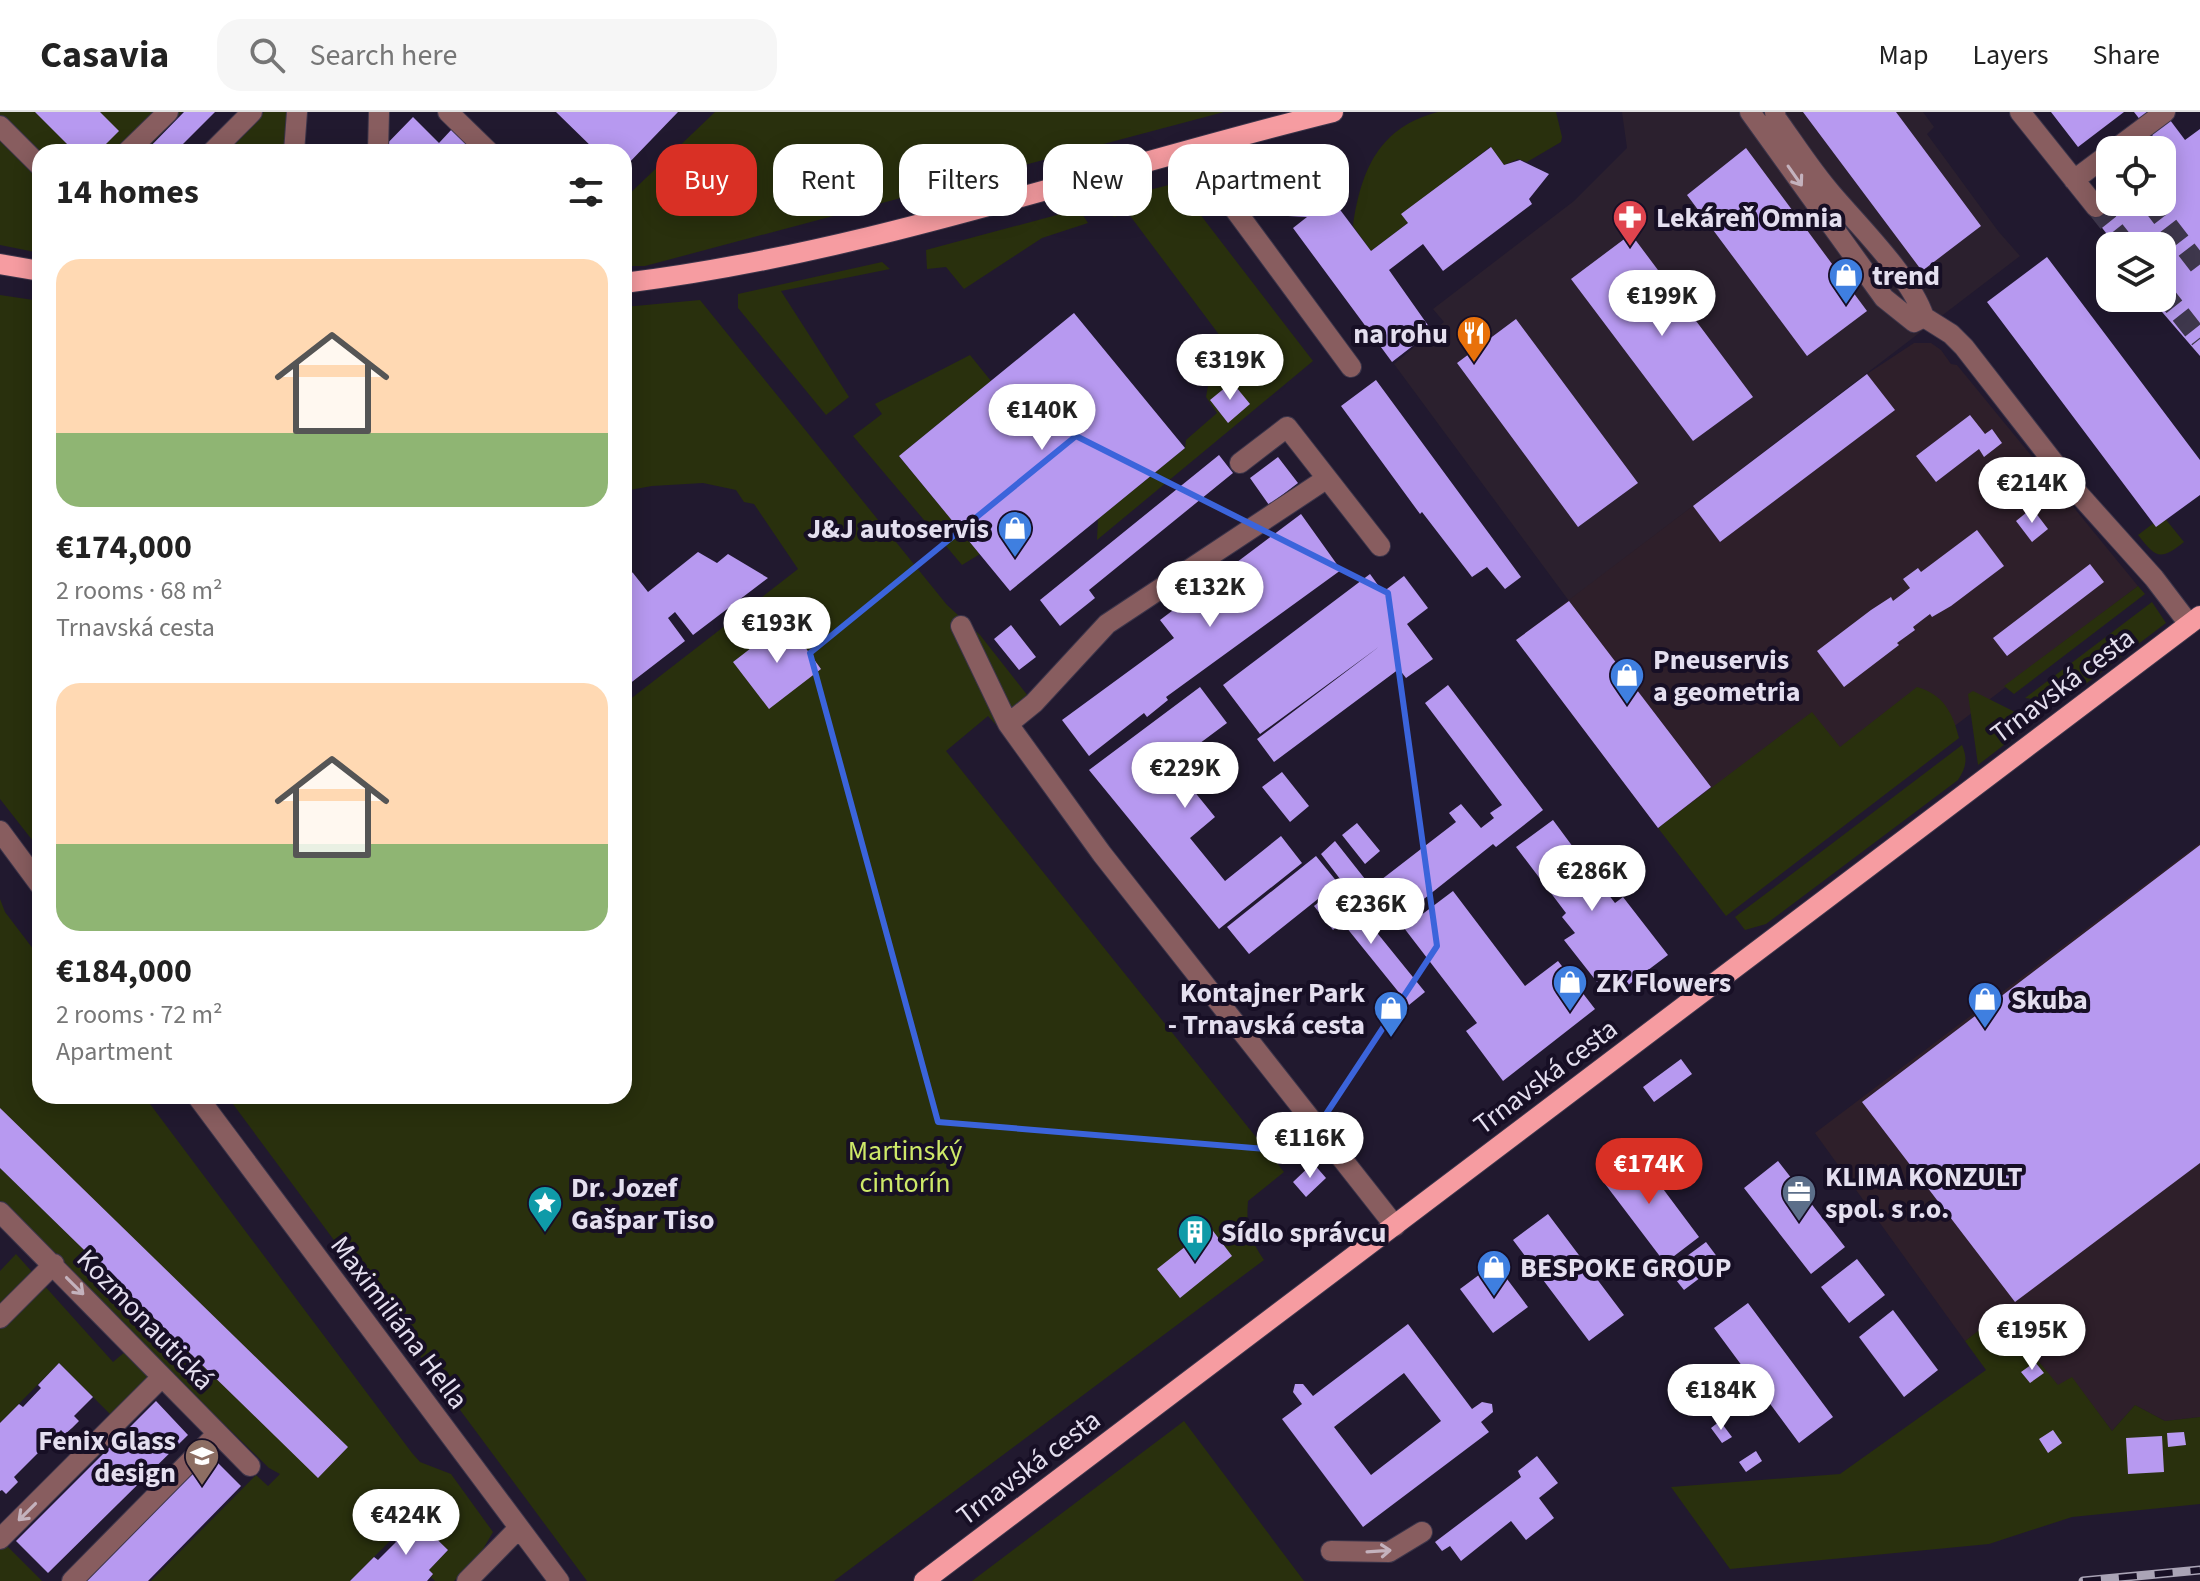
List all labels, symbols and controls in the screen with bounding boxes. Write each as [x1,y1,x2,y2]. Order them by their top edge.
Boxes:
search box [217,19,777,91]
text: Casavia [40,28,169,82]
icon: search [245,33,289,77]
text: Search here [309,34,457,77]
text: Map [1878,35,1928,75]
text: Layers [1972,35,2048,75]
text: Share [2092,35,2160,75]
map controls [2096,136,2176,312]
button: locate [2096,136,2176,216]
chip: Buy [656,144,757,216]
chip: Rent [773,144,883,216]
chip: Filters [899,144,1027,216]
chip: New [1043,144,1152,216]
chip: Apartment [1168,144,1349,216]
one-way arrow [1787,164,1803,186]
text: 14 homes [56,168,199,217]
icon: filters [564,170,608,214]
pharmacy icon: Lekáreň Omnia [1611,198,1649,248]
place label: Lekáreň Omnia [1656,198,1843,238]
button: layers [2096,232,2176,312]
shop icon: trend [1827,256,1865,306]
place label: trend [1872,256,1940,296]
pin: €199K [1606,270,1718,338]
text: €199K [1627,277,1697,314]
icon: home [260,311,404,455]
place label: na rohu [1353,314,1448,354]
restaurant icon: na rohu [1455,314,1493,364]
pin: €319K [1174,334,1286,402]
text: €319K [1195,341,1265,378]
pin: €140K [986,384,1098,452]
text: €140K [1007,391,1077,428]
pin: €214K [1976,457,2088,525]
text: €214K [1997,464,2067,501]
place label: J&J autoservis [807,509,989,549]
shop icon: J&J autoservis [996,509,1034,559]
text: €174,000 [56,523,192,572]
pin: €132K [1154,561,1266,629]
text: €132K [1175,568,1245,605]
text: 2 rooms · 68 m² [56,572,223,609]
pin: €193K [721,597,833,665]
text: €193K [742,604,812,641]
text: Trnavská cesta [56,609,215,646]
street label: Trnavská cesta [1982,618,2143,753]
place label: Pneuservis a geometria [1653,640,1800,712]
shop icon: Pneuservis a geometria [1608,656,1646,706]
icon: home [260,735,404,879]
pin: €229K [1129,742,1241,810]
text: €229K [1150,749,1220,786]
pin: €286K [1536,845,1648,913]
text: €286K [1557,852,1627,889]
pin: €236K [1315,878,1427,946]
text: €236K [1336,885,1406,922]
text: €184,000 [56,947,192,996]
shop icon: ZK Flowers [1551,963,1589,1013]
place label: ZK Flowers [1596,963,1731,1003]
place label: Kontajner Park - Trnavská cesta [1168,973,1366,1045]
shop icon: Skuba [1966,980,2004,1030]
place label: Skuba [2011,980,2088,1020]
shop icon: Kontajner Park - Trnavská cesta [1372,989,1410,1039]
text: 2 rooms · 72 m² [56,996,223,1033]
street label: Trnavská cesta [1465,1009,1626,1144]
text: Apartment [56,1033,173,1070]
pin: €116K [1254,1112,1366,1180]
text: €116K [1275,1119,1345,1156]
park label: Martinský cintorín [848,1131,962,1203]
pin: €174K [1593,1138,1705,1206]
text: €174K [1614,1145,1684,1182]
place label: KLIMA KONZULT spol. s r.o. [1825,1157,2023,1229]
place label: Dr. Jozef Gašpar Tiso [571,1168,715,1240]
office icon: KLIMA KONZULT spol. s r.o. [1780,1173,1818,1223]
place icon: Dr. Jozef Gašpar Tiso [526,1184,564,1234]
building icon: Sídlo správcu [1176,1213,1214,1263]
place label: Sídlo správcu [1221,1213,1386,1253]
street label: Maximiliána Hella [321,1228,478,1418]
street label: Kozmonautická [67,1240,223,1399]
shop icon: BESPOKE GROUP [1475,1248,1513,1298]
place label: BESPOKE GROUP [1520,1248,1731,1288]
one-way arrow [66,1276,85,1296]
pin: €195K [1976,1304,2088,1372]
text: €195K [1997,1311,2067,1348]
pin: €184K [1665,1364,1777,1432]
text: €184K [1686,1371,1756,1408]
street label: Trnavská cesta [948,1400,1109,1535]
place label: Fenix Glass design [38,1421,176,1493]
school or university icon: Fenix Glass design [183,1437,221,1487]
pin: €424K [350,1489,462,1557]
text: €424K [371,1496,441,1533]
one-way arrow [18,1502,37,1521]
one-way arrow [1365,1543,1392,1558]

